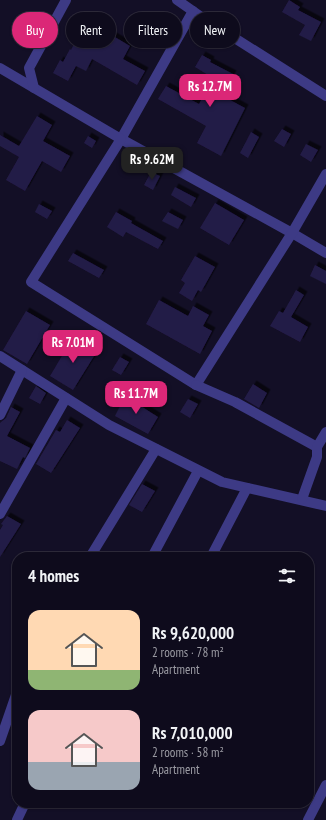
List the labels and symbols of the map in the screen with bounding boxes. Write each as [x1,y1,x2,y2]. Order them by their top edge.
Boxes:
pin: Rs 12.7M [169,74,251,108]
pin: Rs 9.62M [111,147,193,181]
pin: Rs 7.01M [32,330,114,364]
pin: Rs 11.7M [95,381,177,415]

